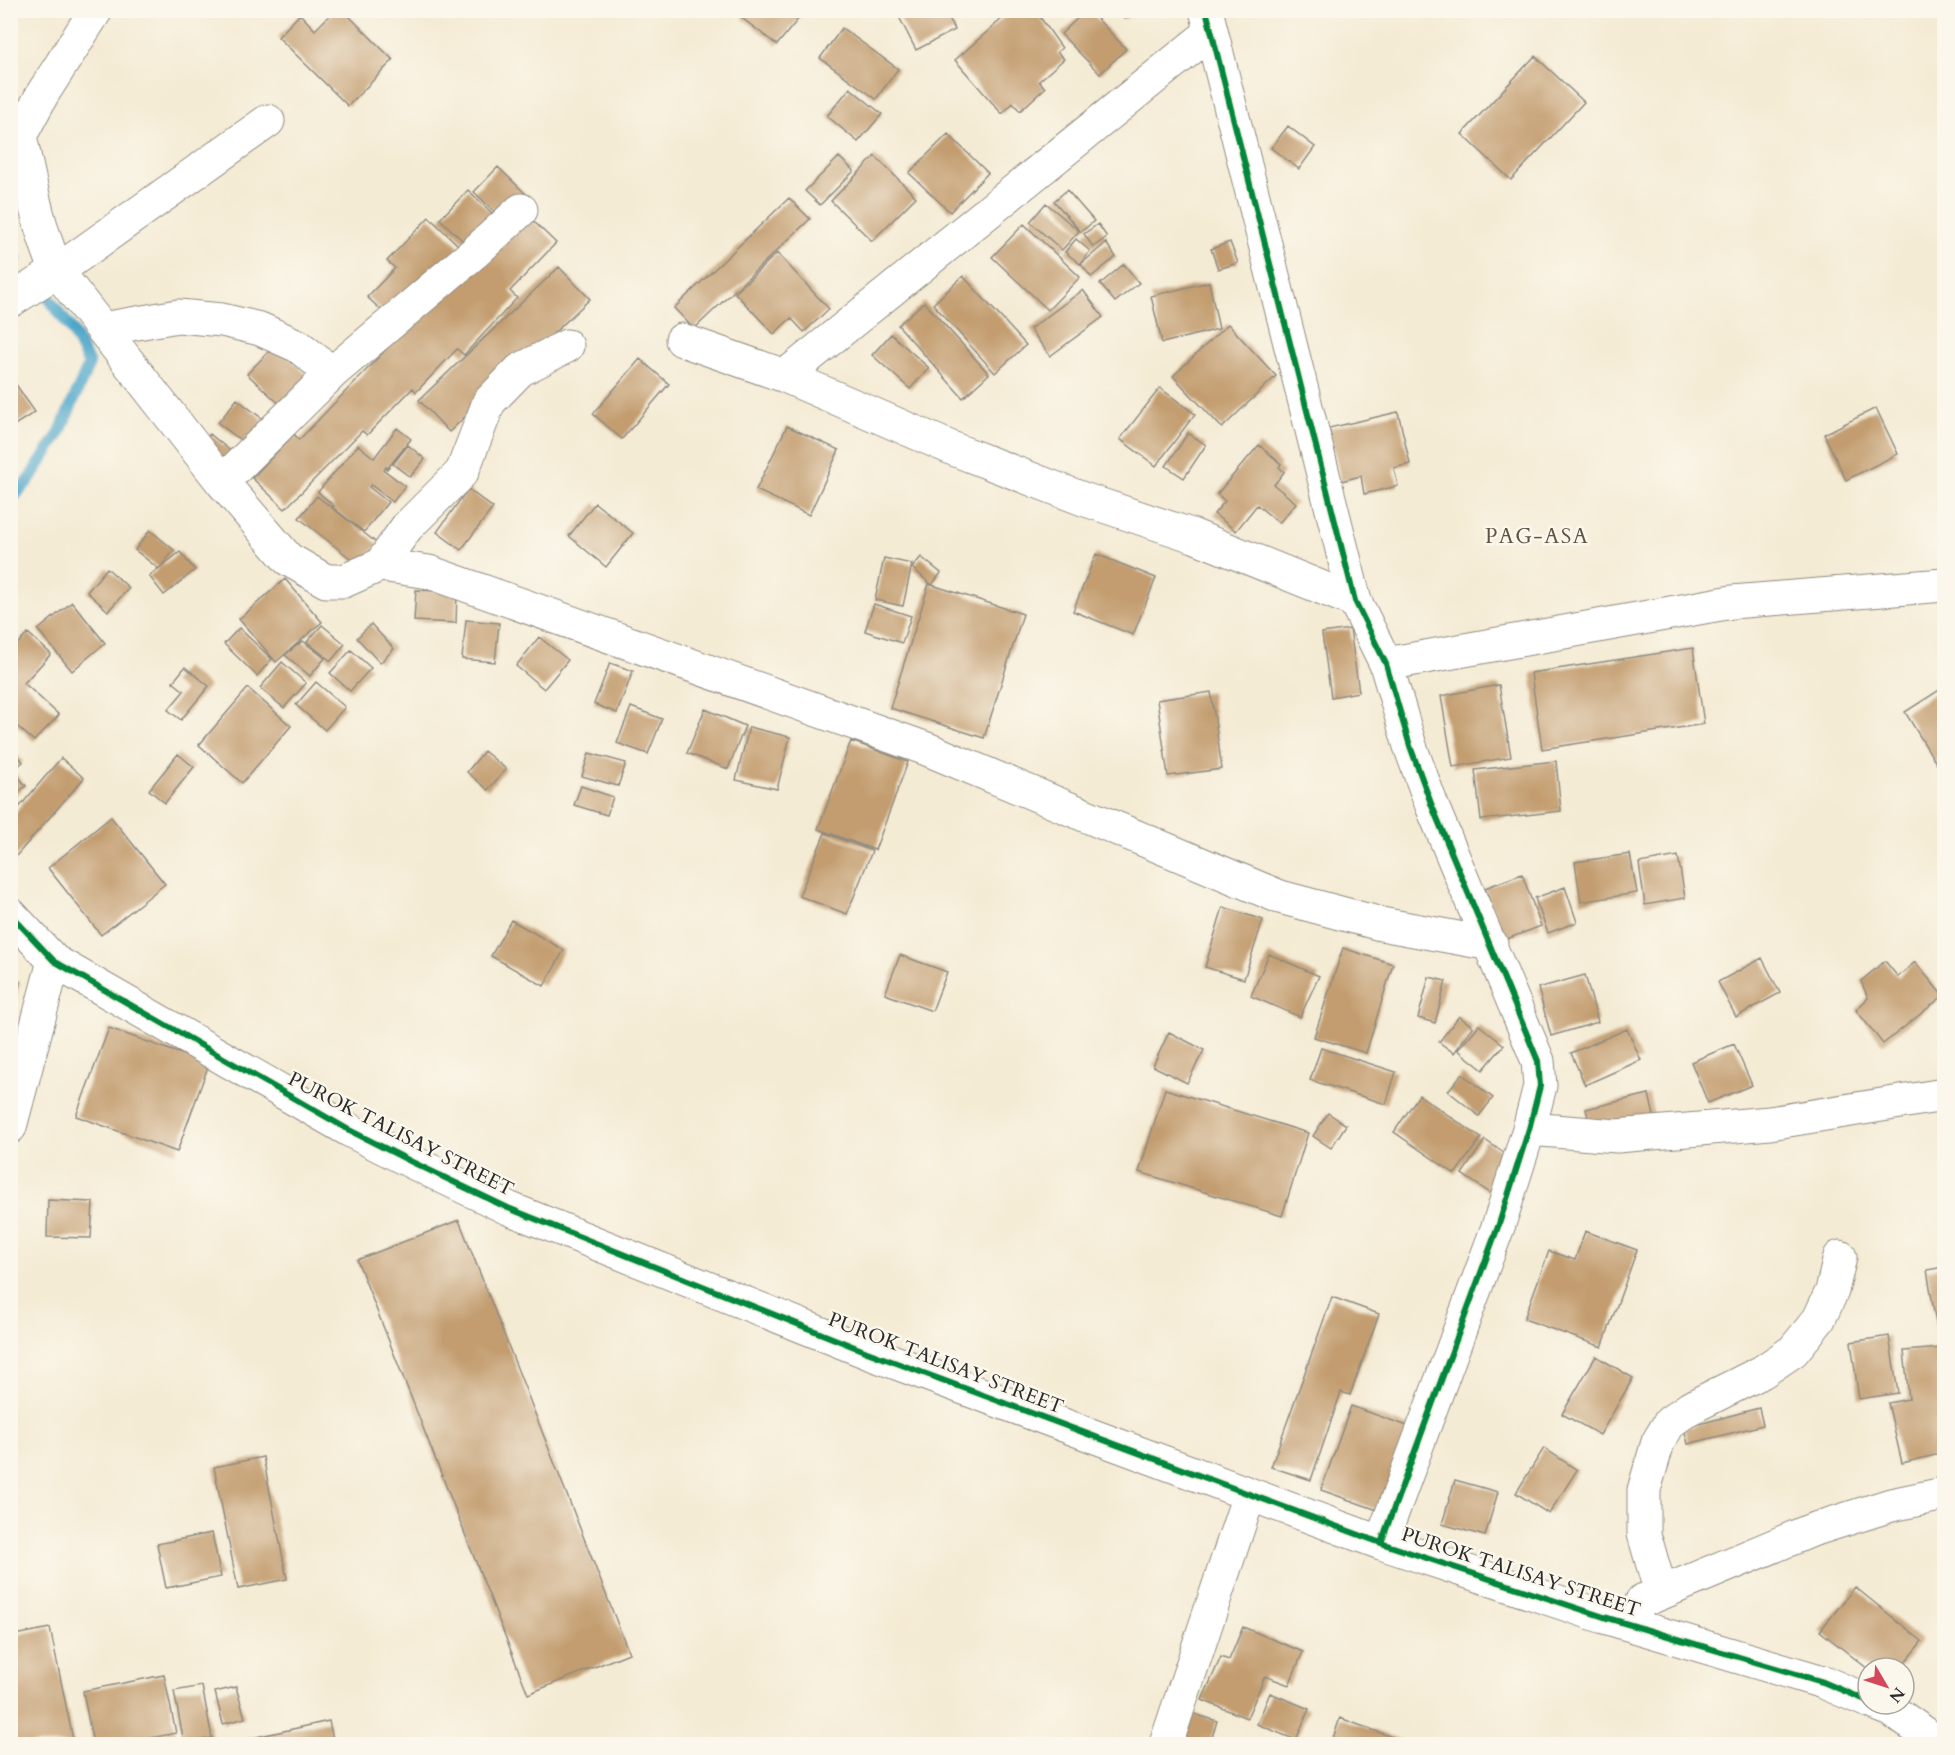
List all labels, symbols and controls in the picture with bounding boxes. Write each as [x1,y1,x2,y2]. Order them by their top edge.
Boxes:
district label: PAG-ASA [1485,522,1589,551]
street label: PUROK TALISAY STREET [284,1065,519,1203]
street label: PUROK TALISAY STREET [825,1306,1068,1420]
street label: PUROK TALISAY STREET [1398,1521,1644,1624]
north arrow [1856,1656,1916,1716]
text: N [1884,1682,1910,1707]

